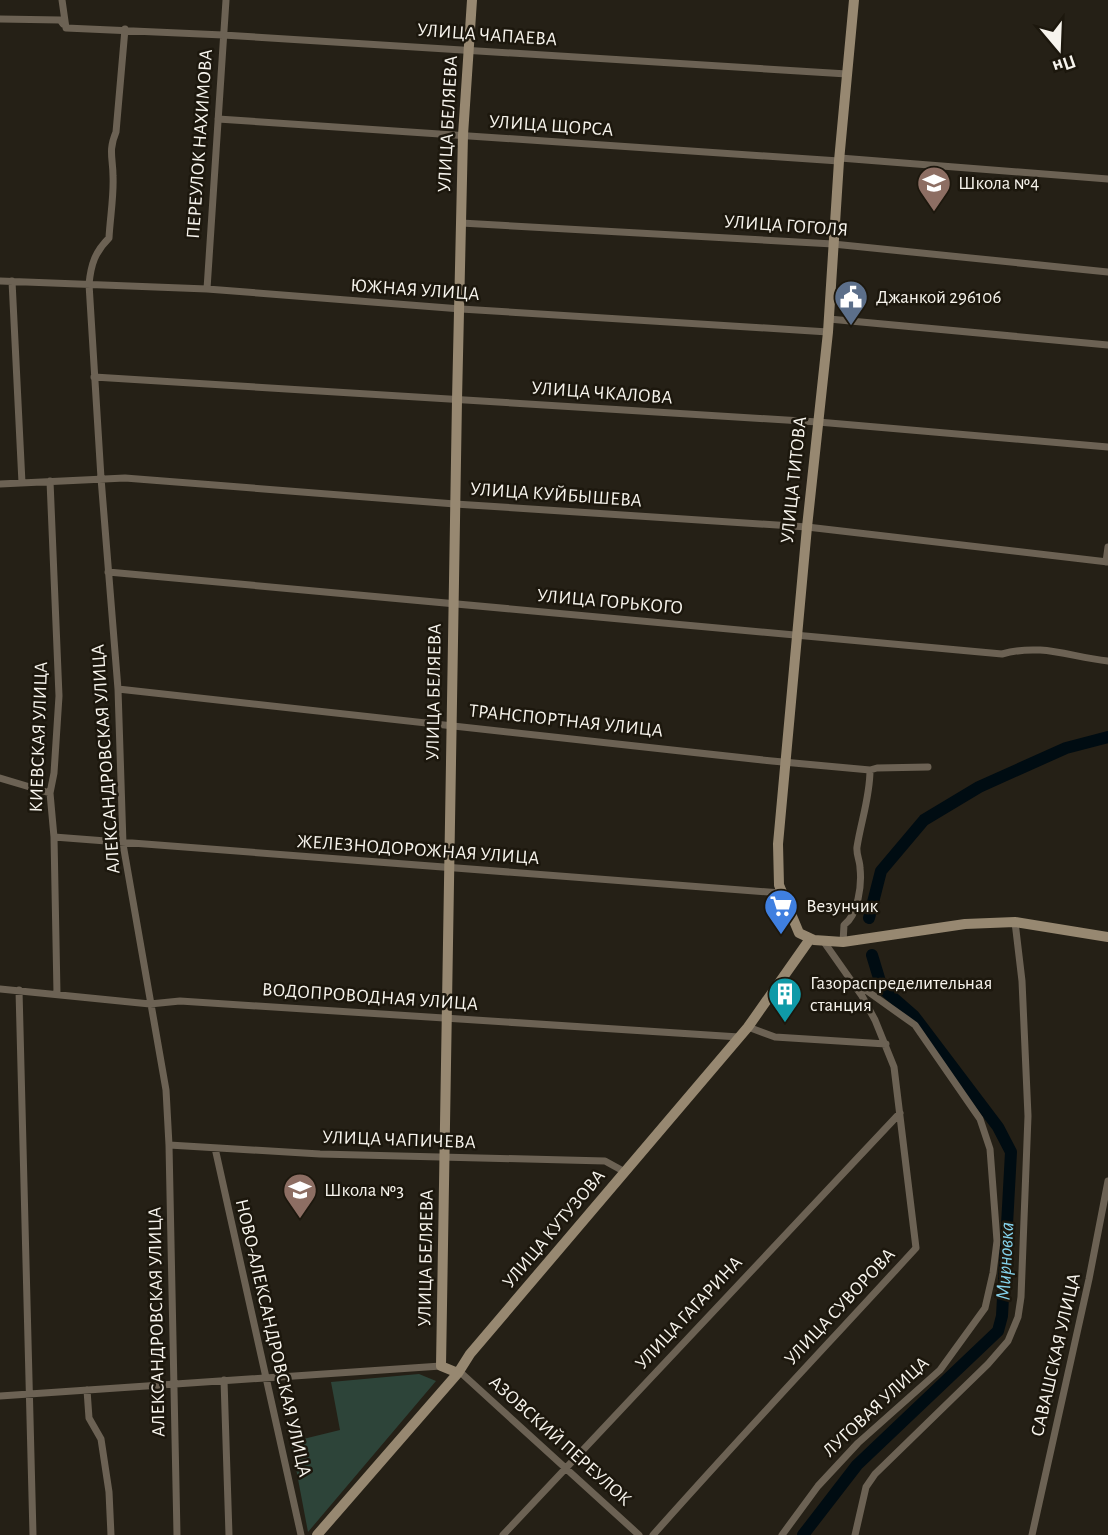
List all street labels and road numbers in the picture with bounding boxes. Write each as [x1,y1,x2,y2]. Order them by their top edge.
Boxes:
street label: УЛИЦА ЧАПАЕВА [416,21,558,49]
street label: ПЕРЕУЛОК НАХИМОВА [184,49,216,239]
street label: УЛИЦА БЕЛЯЕВА [435,55,461,193]
street label: УЛИЦА ЩОРСА [488,112,614,140]
street label: УЛИЦА ГОГОЛЯ [723,212,849,240]
street label: ЮЖНАЯ УЛИЦА [350,276,480,304]
street label: УЛИЦА ЧКАЛОВА [531,379,673,407]
street label: УЛИЦА ТИТОВА [778,416,810,544]
street label: УЛИЦА КУЙБЫШЕВА [469,479,643,510]
street label: УЛИЦА ГОРЬКОГО [536,586,684,618]
street label: УЛИЦА БЕЛЯЕВА [423,623,445,761]
street label: АЛЕКСАНДРОВСКАЯ УЛИЦА [88,643,124,875]
street label: КИЕВСКАЯ УЛИЦА [27,661,51,813]
street label: ТРАНСПОРТНАЯ УЛИЦА [468,701,664,741]
street label: ЖЕЛЕЗНОДОРОЖНАЯ УЛИЦА [296,832,540,868]
street label: ВОДОПРОВОДНАЯ УЛИЦА [261,980,479,1014]
street label: УЛИЦА ЧАПИЧЕВА [322,1128,476,1152]
street label: УЛИЦА КУТУЗОВА [499,1166,609,1292]
street label: УЛИЦА БЕЛЯЕВА [415,1189,437,1327]
street label: НОВО-АЛЕКСАНДРОВСКАЯ УЛИЦА [232,1197,314,1479]
street label: АЛЕКСАНДРОВСКАЯ УЛИЦА [145,1207,169,1437]
street label: УЛИЦА СУВОРОВА [781,1245,899,1369]
street label: УЛИЦА ГАГАРИНА [632,1253,746,1373]
street label: САВАШСКАЯ УЛИЦА [1028,1272,1084,1438]
street label: ЛУГОВАЯ УЛИЦА [819,1353,933,1461]
street label: АЗОВСКИЙ ПЕРЕУЛОК [485,1372,635,1510]

